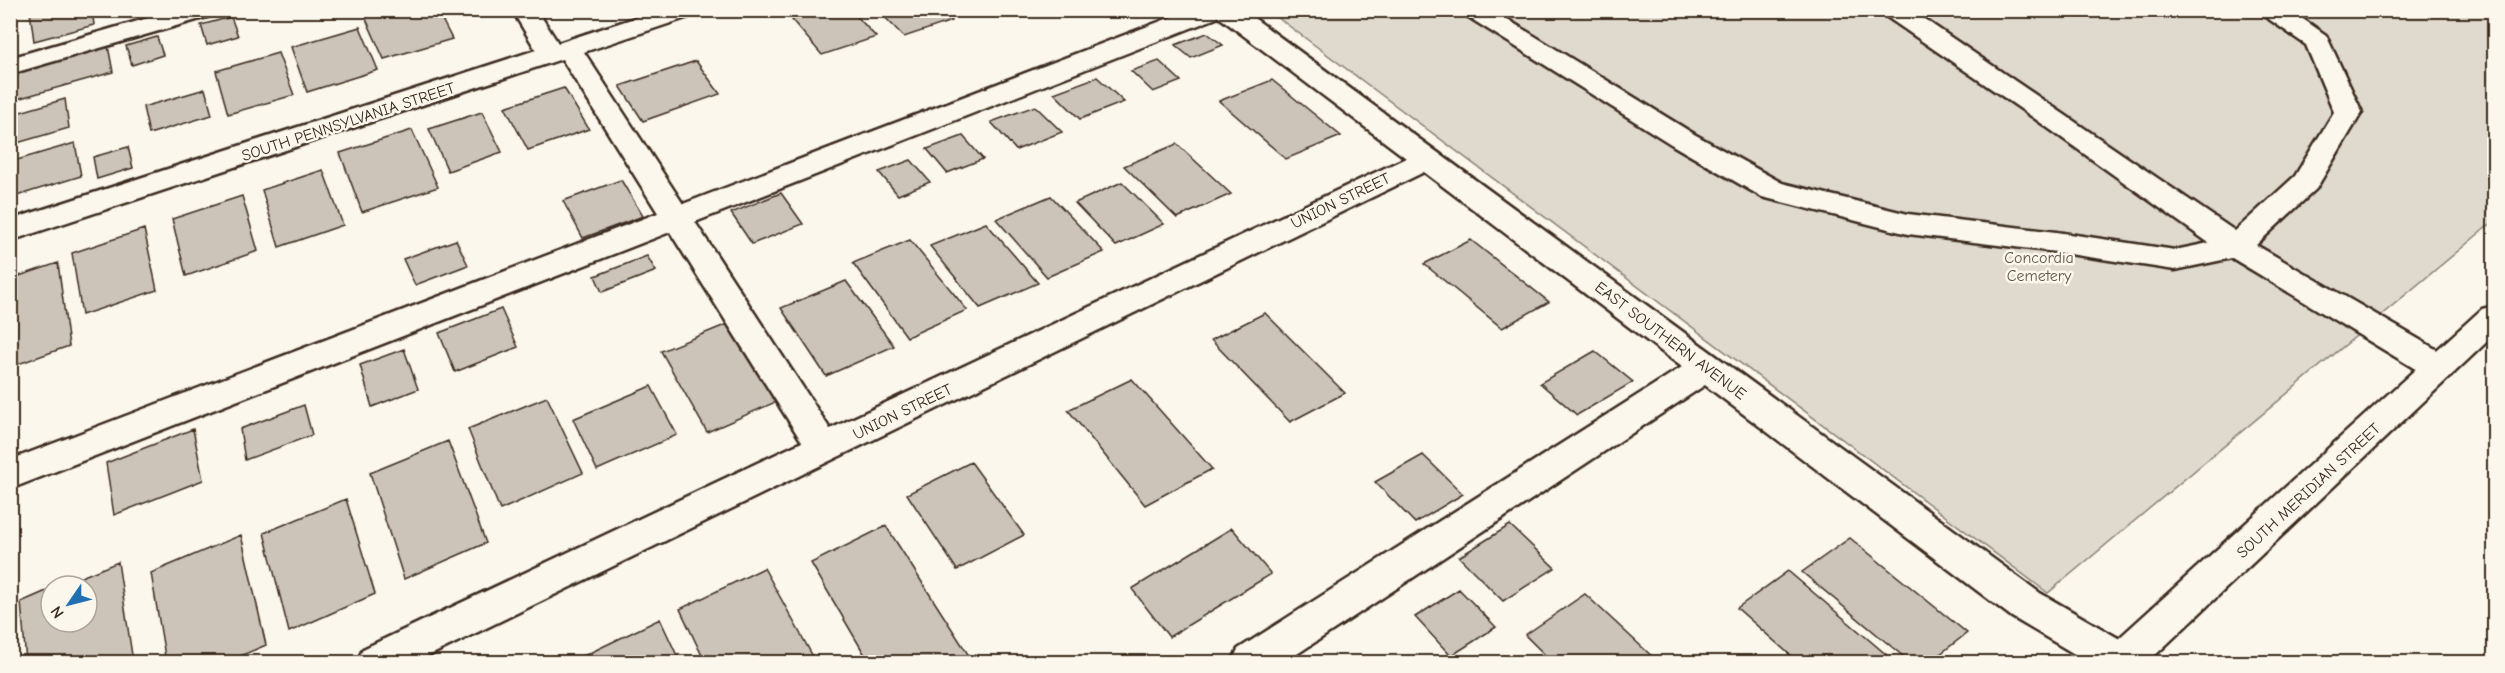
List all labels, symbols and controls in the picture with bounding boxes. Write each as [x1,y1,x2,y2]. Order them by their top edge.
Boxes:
street label: SOUTH PENNSYLVANIA STREET [239,79,458,165]
street label: UNION STREET [1288,169,1393,233]
park label: Concordia Cemetery [2004,249,2074,285]
street label: EAST SOUTHERN AVENUE [1591,278,1750,404]
street label: UNION STREET [850,380,955,444]
street label: SOUTH MERIDIAN STREET [2233,419,2385,562]
north arrow [39,574,99,634]
text: N [47,603,68,621]

